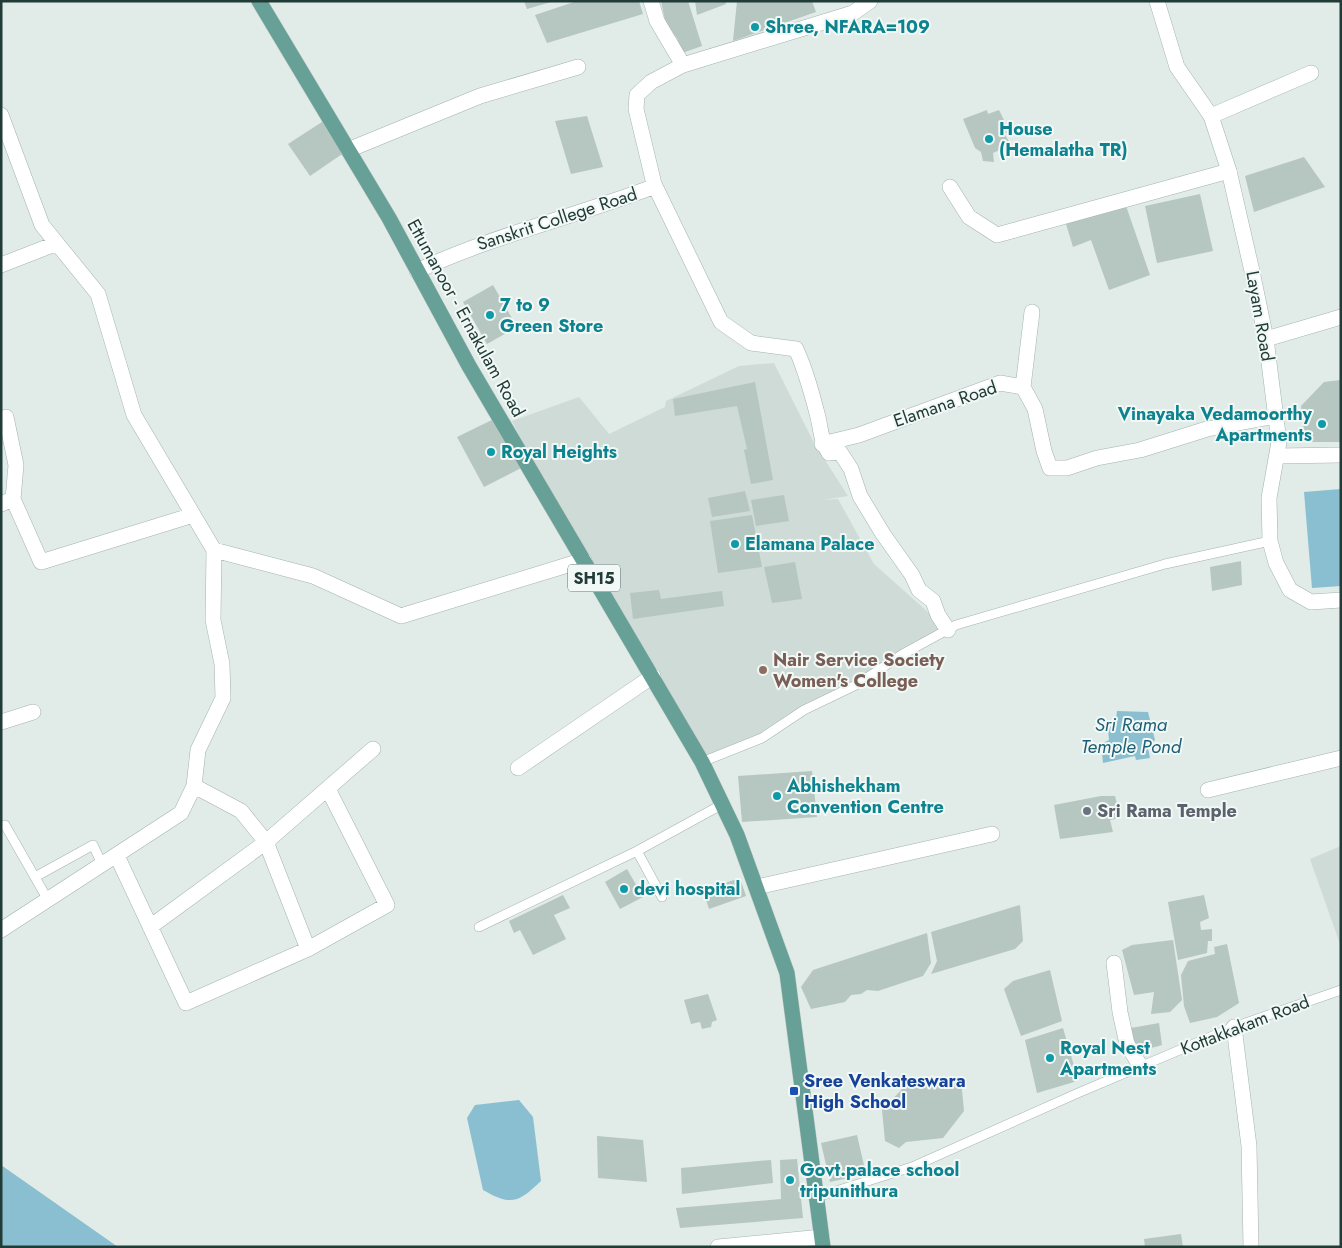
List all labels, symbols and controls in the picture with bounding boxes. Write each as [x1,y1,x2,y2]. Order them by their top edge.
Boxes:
place label: Shree, NFARA=109 [765,14,930,40]
marker: Shree, NFARA=109 [749,21,761,33]
place label: House (Hemalatha TR) [999,116,1128,163]
marker: House (Hemalatha TR) [983,133,995,145]
street label: Sanskrit College Road [473,181,641,257]
street label: Ettumanoor - Ernakulam Road [401,214,531,422]
street label: Layam Road [1239,269,1281,363]
place label: 7 to 9 Green Store [500,292,603,339]
marker: 7 to 9 Green Store [484,309,496,321]
street label: Elamana Road [890,374,1000,434]
place label: Vinayaka Vedamoorthy Apartments [1117,401,1313,448]
marker: Vinayaka Vedamoorthy Apartments [1316,418,1328,430]
place label: Royal Heights [501,439,617,465]
marker: Royal Heights [485,446,497,458]
place label: Elamana Palace [745,531,874,557]
marker: Elamana Palace [729,538,741,550]
road number: SH15 [568,564,620,592]
place label: Nair Service Society Women's College [773,647,945,694]
marker: Nair Service Society Women's College [757,664,769,676]
water label: Sri Rama Temple Pond [1081,711,1183,760]
place label: Abhishekham Convention Centre [786,773,944,820]
marker: Abhishekham Convention Centre [771,790,783,802]
place label: Sri Rama Temple [1097,798,1237,824]
marker: Sri Rama Temple [1081,805,1093,817]
place label: devi hospital [634,876,740,902]
marker: devi hospital [618,883,630,895]
street label: Kottakkakam Road [1177,988,1313,1062]
place label: Royal Nest Apartments [1059,1035,1157,1082]
marker: Royal Nest Apartments [1044,1052,1056,1064]
place label: Sree Venkateswara High School [804,1068,966,1115]
marker: Sree Venkateswara High School [788,1085,800,1097]
place label: Govt.palace school tripunithura [800,1157,959,1204]
marker: Govt.palace school tripunithura [784,1174,796,1186]

